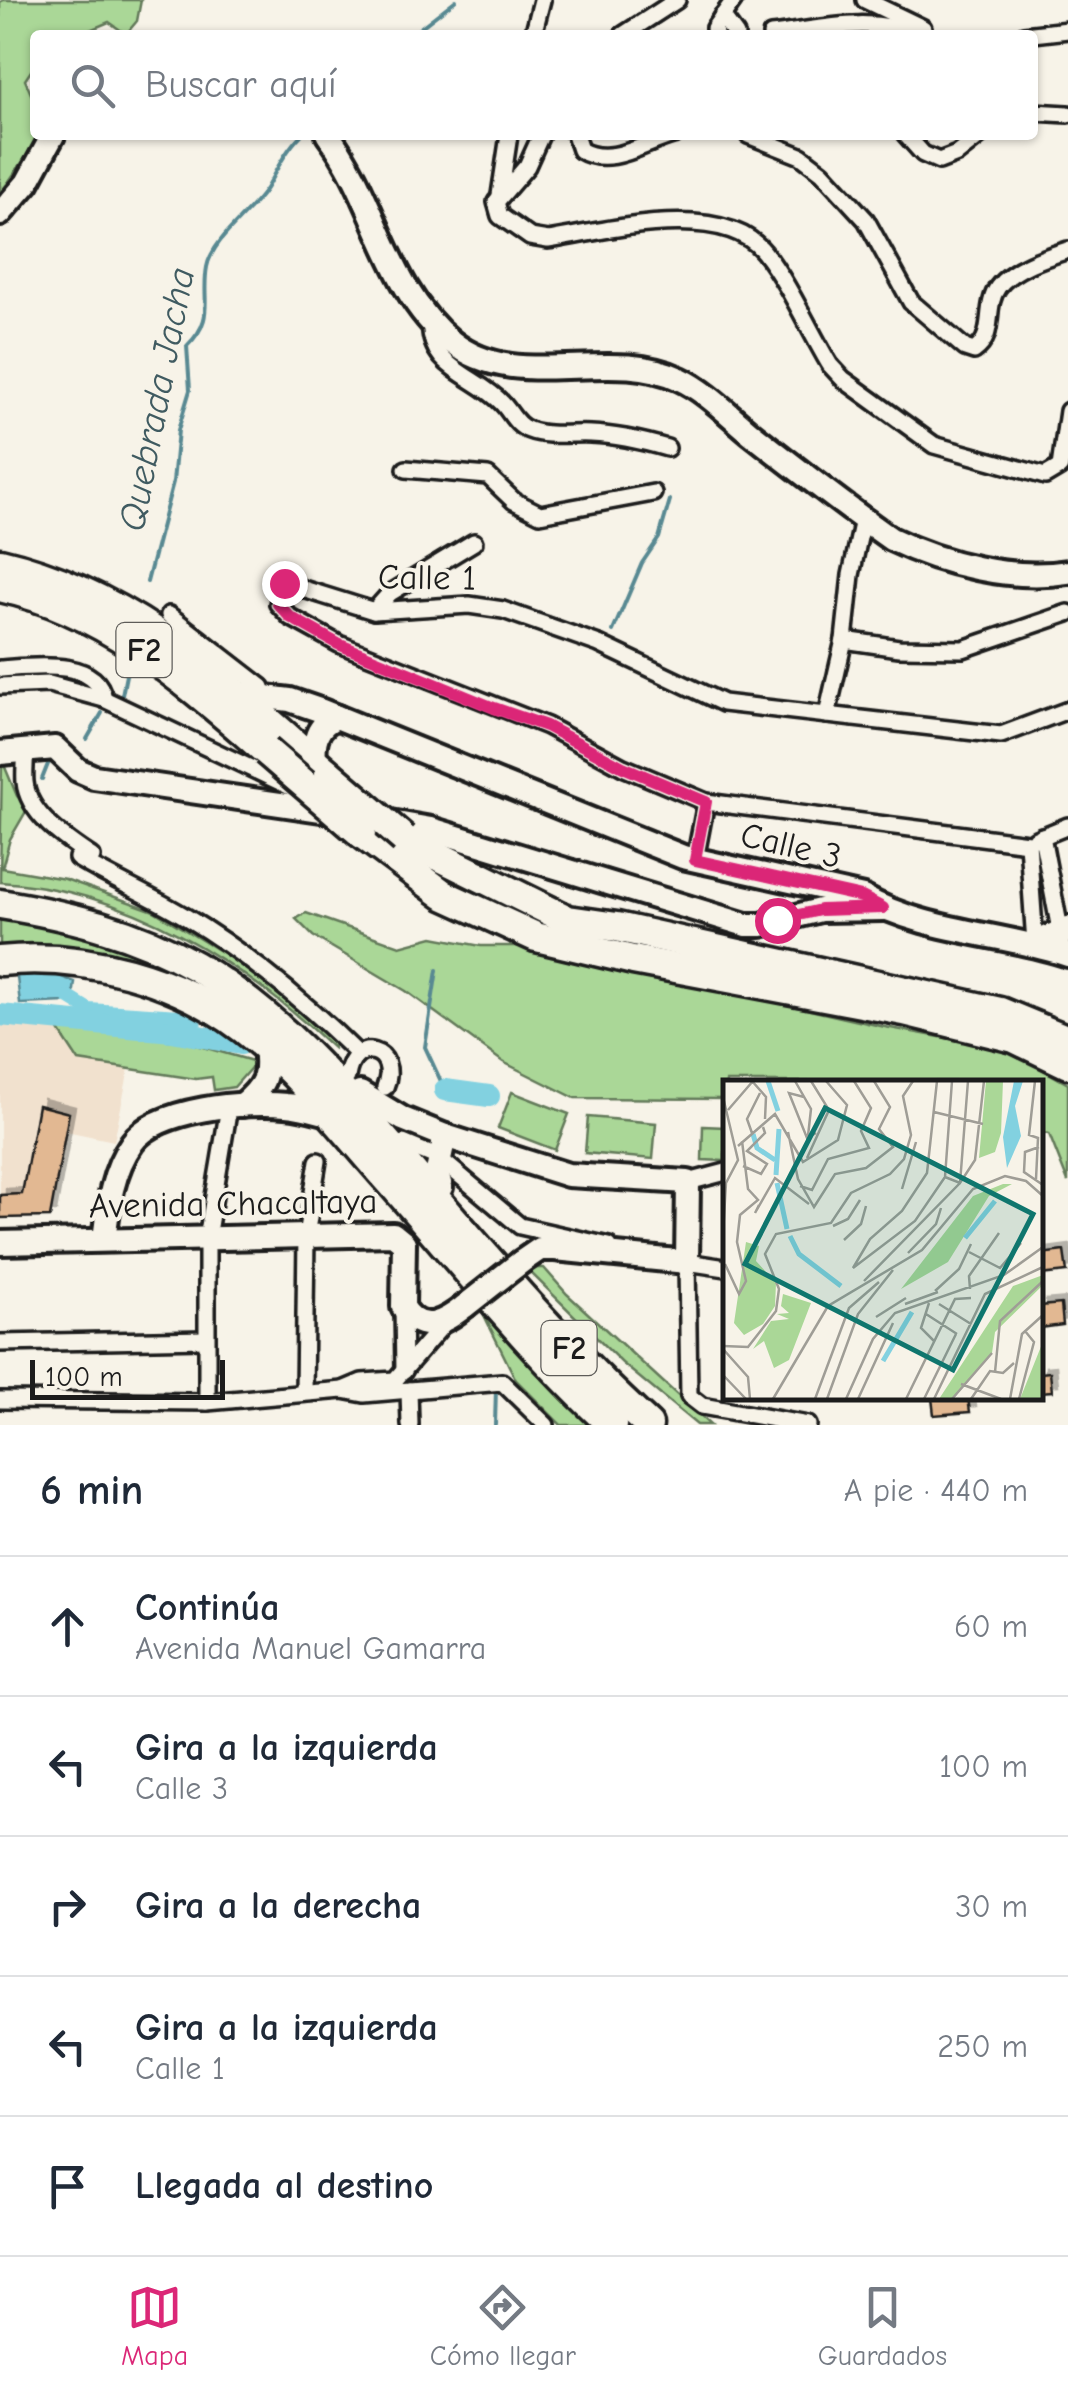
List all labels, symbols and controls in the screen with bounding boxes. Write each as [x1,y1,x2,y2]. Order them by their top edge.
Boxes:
search box [30,30,1038,140]
icon: search [65,58,120,113]
text: Buscar aquí [145,63,337,107]
water label: Quebrada Jacha [110,264,204,535]
street label: Calle 1 [378,556,476,599]
route end [262,561,308,607]
road number: F2 [116,623,172,677]
street label: Calle 3 [737,814,845,877]
route start [755,898,801,944]
inset map [723,1080,1043,1400]
street label: Avenida Chacaltaya [88,1180,378,1227]
road number: F2 [542,1321,596,1375]
scale bar [30,1355,225,1400]
text: 100 m [45,1361,123,1393]
text: 6 min [40,1466,143,1515]
text: A pie · 440 m [844,1472,1028,1509]
text: Continúa [135,1586,279,1630]
icon: ahead [40,1599,95,1654]
text: 60 m [954,1608,1028,1645]
text: Avenida Manuel Gamarra [135,1630,486,1667]
text: Gira a la izquierda [135,1726,438,1770]
icon: left [40,1739,95,1794]
text: 100 m [939,1748,1028,1785]
text: Calle 3 [135,1770,228,1807]
icon: right [40,1879,95,1934]
text: Gira a la derecha [135,1884,421,1928]
text: 30 m [955,1888,1028,1925]
text: Gira a la izquierda [135,2006,438,2050]
icon: left [40,2019,95,2074]
text: 250 m [937,2028,1028,2065]
text: Calle 1 [135,2050,225,2087]
icon: arrive [40,2159,95,2214]
text: Llegada al destino [135,2164,433,2208]
tab: Mapa [121,2280,188,2372]
tab: Cómo llegar [430,2280,576,2372]
tab: Guardados [818,2280,947,2372]

